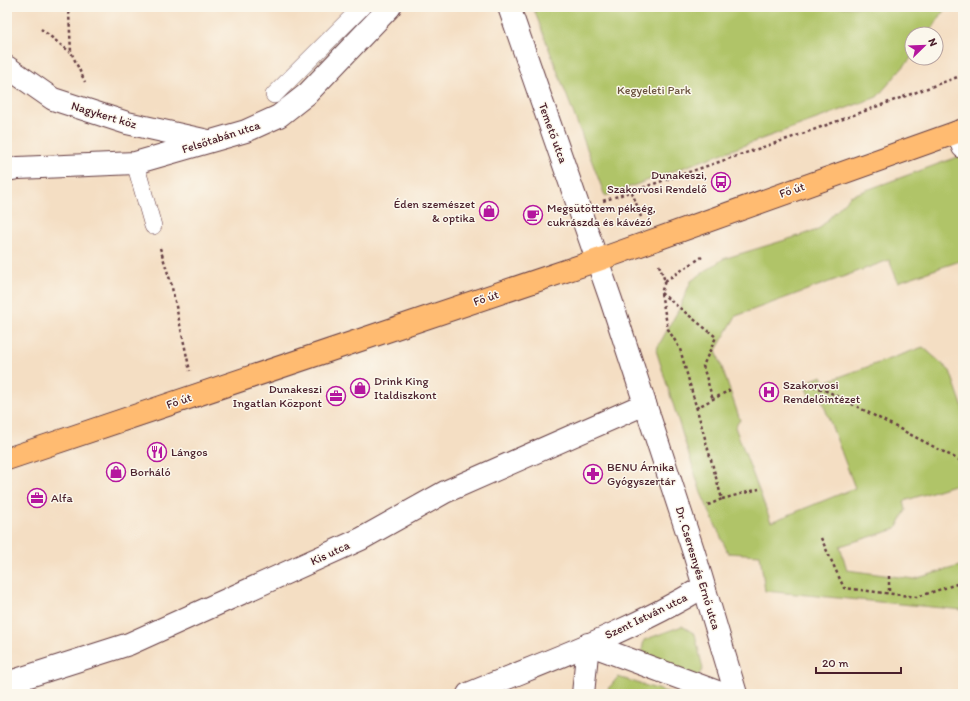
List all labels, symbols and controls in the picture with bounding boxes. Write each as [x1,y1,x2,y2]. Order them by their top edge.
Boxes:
north arrow [904,26,944,66]
text: N [925,36,940,48]
park label: Kegyeleti Park [617,83,692,97]
street label: Nagykert köz [70,98,139,132]
street label: Temető utca [536,101,571,166]
street label: Felsőtabán utca [180,118,263,156]
place label: Dunakeszi, Szakorvosi Rendelő [607,168,707,196]
bus stop icon: Dunakeszi, Szakorvosi Rendelő [710,171,732,193]
street label: Fő út [778,179,807,201]
place label: Éden szemészet & optika [394,197,476,225]
shop icon: Éden szemészet & optika [478,200,500,222]
place label: Megsütöttem pékség, cukrászda és kávézó [547,201,656,229]
cafe icon: Megsütöttem pékség, cukrászda és kávézó [522,204,544,226]
street label: Fő út [472,287,501,309]
place label: Drink King Italdiszkont [374,374,437,402]
shop icon: Drink King Italdiszkont [349,377,371,399]
place label: Szakorvosi Rendelőintézet [783,378,861,406]
hospital icon: Szakorvosi Rendelőintézet [758,381,780,403]
place label: Dunakeszi Ingatlan Központ [233,382,322,410]
office icon: Dunakeszi Ingatlan Központ [325,385,347,407]
street label: Fő út [165,390,194,412]
restaurant icon: Lángos [146,441,168,463]
place label: Lángos [171,445,208,459]
place label: BENU Árnika Gyógyszertár [607,460,676,488]
shop icon: Borháló [105,461,127,483]
pharmacy icon: BENU Árnika Gyógyszertár [582,463,604,485]
place label: Borháló [130,465,171,479]
office icon: Alfa [26,487,48,509]
place label: Alfa [51,491,74,505]
street label: Dr. Cseresnyés Ernő utca [673,505,723,631]
street label: Kis utca [308,538,353,568]
street label: Szent István utca [603,590,690,642]
scale bar [816,649,901,675]
text: 20 m [822,656,849,670]

